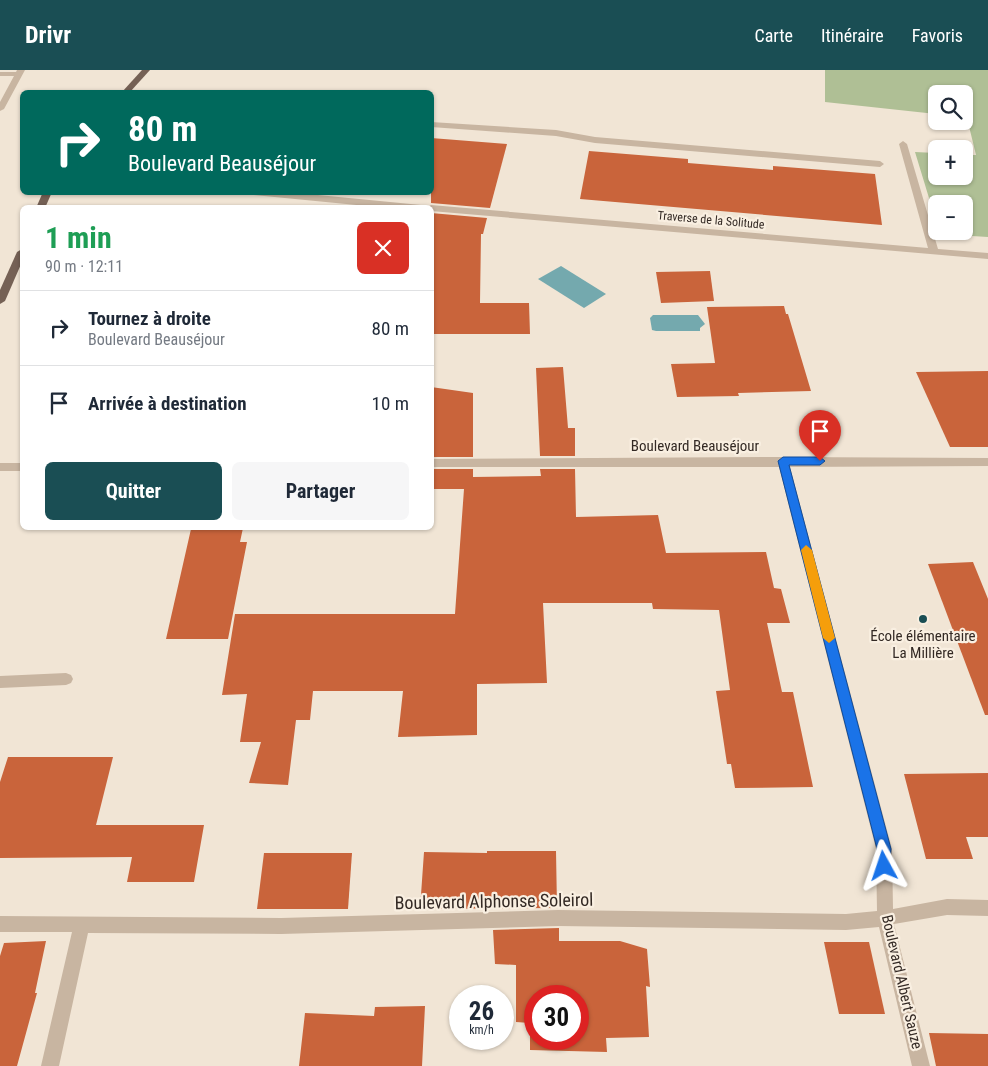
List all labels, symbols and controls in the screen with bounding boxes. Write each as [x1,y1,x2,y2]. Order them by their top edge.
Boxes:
text: Drivr [25,21,71,49]
text: Carte [754,25,793,46]
text: Itinéraire [821,25,884,46]
text: Favoris [912,25,963,46]
map controls [928,85,973,240]
button: search [928,85,973,130]
text: 80 m [128,109,197,150]
icon: right [45,110,110,175]
button: + [928,140,973,185]
text: Boulevard Beauséjour [128,151,316,176]
button: − [928,195,973,240]
street label: Traverse de la Solitude [657,208,765,232]
text: 1 min [45,220,112,255]
button: close [357,222,409,274]
text: 90 m · 12:11 [45,257,123,276]
text: Tournez à droite [88,307,211,330]
icon: right [45,314,73,342]
text: 80 m [372,317,409,340]
text: Boulevard Beauséjour [88,330,225,349]
icon: arrive [45,389,73,417]
text: Arrivée à destination [88,392,247,415]
text: 10 m [372,392,409,415]
pin [799,410,841,461]
icon: arrive [806,417,834,445]
street label: Boulevard Beauséjour [631,437,760,455]
button: Quitter [45,462,222,520]
button: Partager [232,462,409,520]
marker: École élémentaire La Millière [917,613,929,625]
place label: École élémentaire La Millière [870,627,976,662]
position arrow [857,839,909,891]
street label: Boulevard Alphonse Soleirol [394,889,594,913]
street label: Boulevard Albert Sauze [878,913,926,1051]
speed limit sign: 30 [524,985,589,1050]
text: 26 [469,997,494,1026]
text: km/h [469,1023,494,1037]

